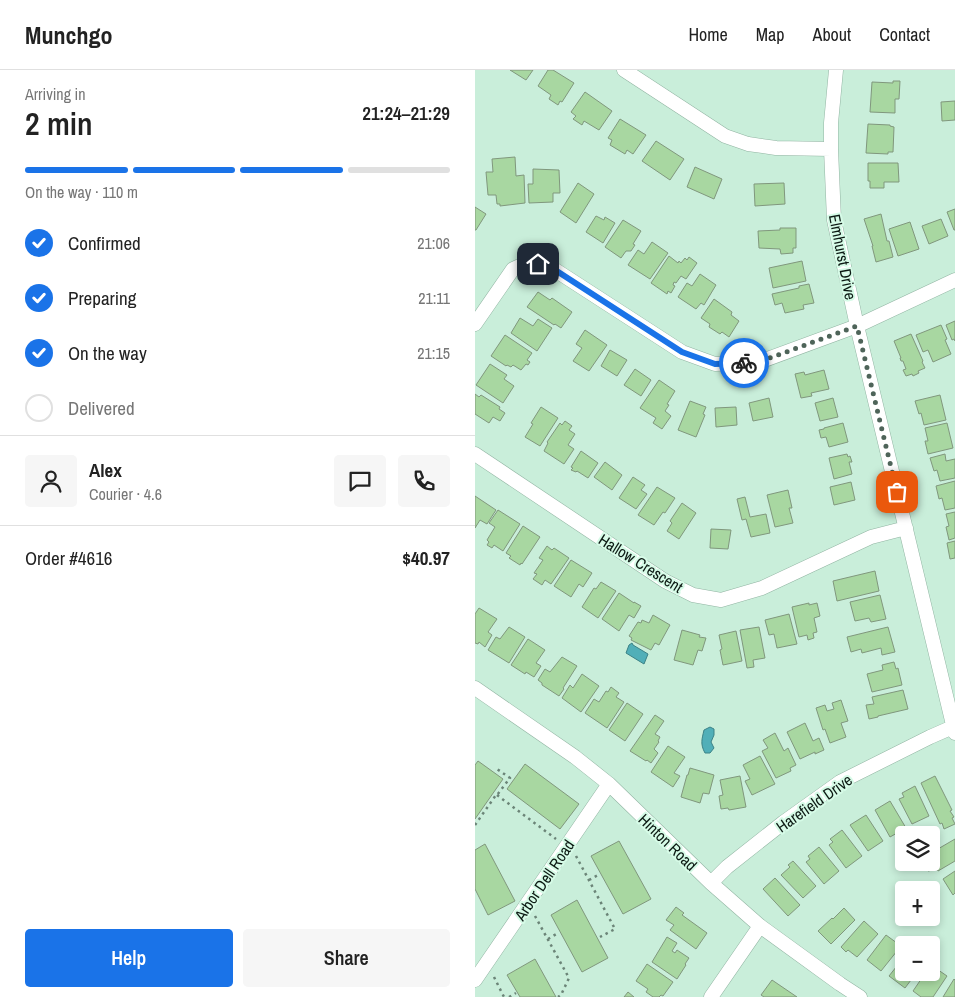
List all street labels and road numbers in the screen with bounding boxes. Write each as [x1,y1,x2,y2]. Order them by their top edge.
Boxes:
street label: Elmhurst Drive [824,212,862,302]
street label: Hallow Crescent [595,528,688,598]
street label: Harefield Drive [772,769,856,837]
street label: Hinton Road [634,808,702,876]
street label: Arbor Dell Road [508,835,579,926]

